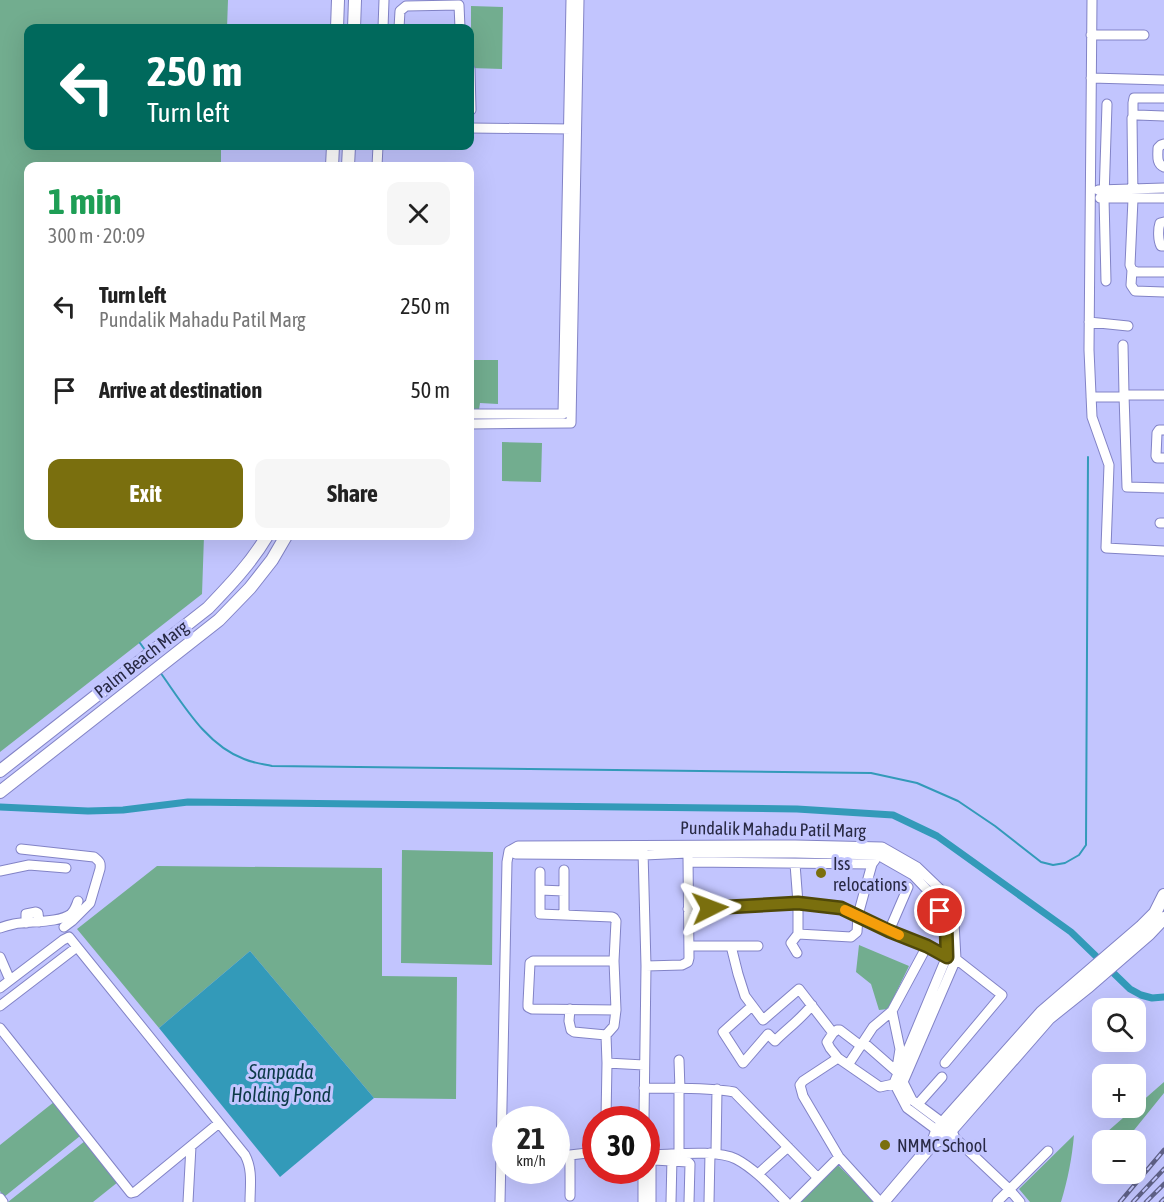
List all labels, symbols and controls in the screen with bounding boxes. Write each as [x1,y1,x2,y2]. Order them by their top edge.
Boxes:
text: 250 m [147,47,242,95]
icon: left [48,48,126,126]
text: Turn left [147,97,230,128]
text: 1 min [48,180,122,222]
button: close [387,182,450,245]
text: 300 m · 20:09 [48,224,145,247]
text: Turn left [99,282,166,308]
icon: left [48,290,81,323]
text: 250 m [400,293,450,319]
text: Pundalik Mahadu Patil Marg [99,308,306,331]
icon: arrive [48,374,81,407]
text: Arrive at destination [99,377,262,403]
text: 50 m [410,377,450,403]
button: Exit [48,459,243,528]
button: Share [255,459,450,528]
street label: Palm Beach Marg [90,616,192,702]
street label: Pundalik Mahadu Patil Marg [680,817,866,841]
place label: Iss relocations [833,853,907,895]
marker: Iss relocations [814,866,828,880]
position arrow [678,876,742,940]
pin [914,885,965,936]
icon: arrive [923,894,956,927]
map controls [1092,998,1146,1184]
button: search [1092,998,1146,1052]
water label: Sanpada Holding Pond [231,1060,332,1106]
button: + [1092,1064,1146,1118]
speed limit sign: 30 [582,1106,660,1184]
text: 21 [517,1121,545,1155]
button: − [1092,1130,1146,1184]
place label: NMMC School [897,1135,987,1156]
marker: NMMC School [878,1138,892,1152]
text: km/h [516,1152,546,1169]

